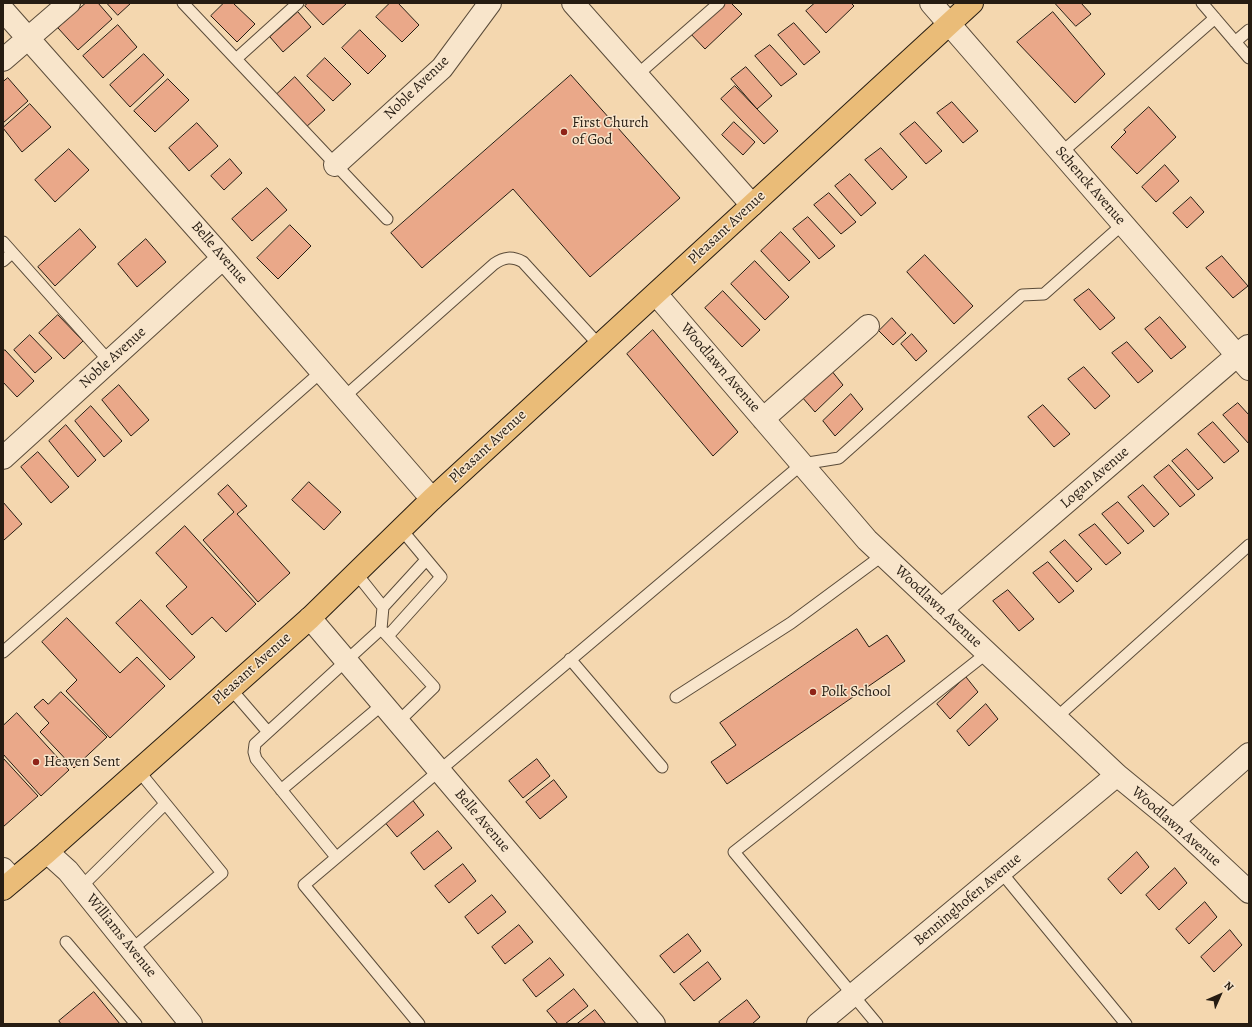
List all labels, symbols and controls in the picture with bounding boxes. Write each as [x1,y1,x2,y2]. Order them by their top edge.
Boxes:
street label: Noble Avenue [381,52,453,124]
place label: First Church of God [572,114,649,149]
marker: First Church of God [559,127,569,137]
street label: Schenck Avenue [1051,143,1129,229]
street label: Pleasant Avenue [684,188,770,268]
street label: Belle Avenue [187,218,251,288]
street label: Woodlawn Avenue [676,320,764,416]
street label: Noble Avenue [76,323,150,393]
street label: Pleasant Avenue [445,407,531,487]
street label: Logan Avenue [1057,443,1133,513]
street label: Woodlawn Avenue [891,562,985,652]
street label: Pleasant Avenue [209,629,295,709]
place label: Polk School [821,683,891,701]
marker: Polk School [808,687,818,697]
place label: Heaven Sent [44,753,120,771]
marker: Heaven Sent [31,757,41,767]
street label: Woodlawn Avenue [1128,783,1224,871]
street label: Belle Avenue [450,786,514,856]
street label: Benninghofen Avenue [911,850,1025,950]
street label: Williams Avenue [82,891,160,981]
north arrow [1200,975,1240,1015]
text: N [1221,978,1237,994]

